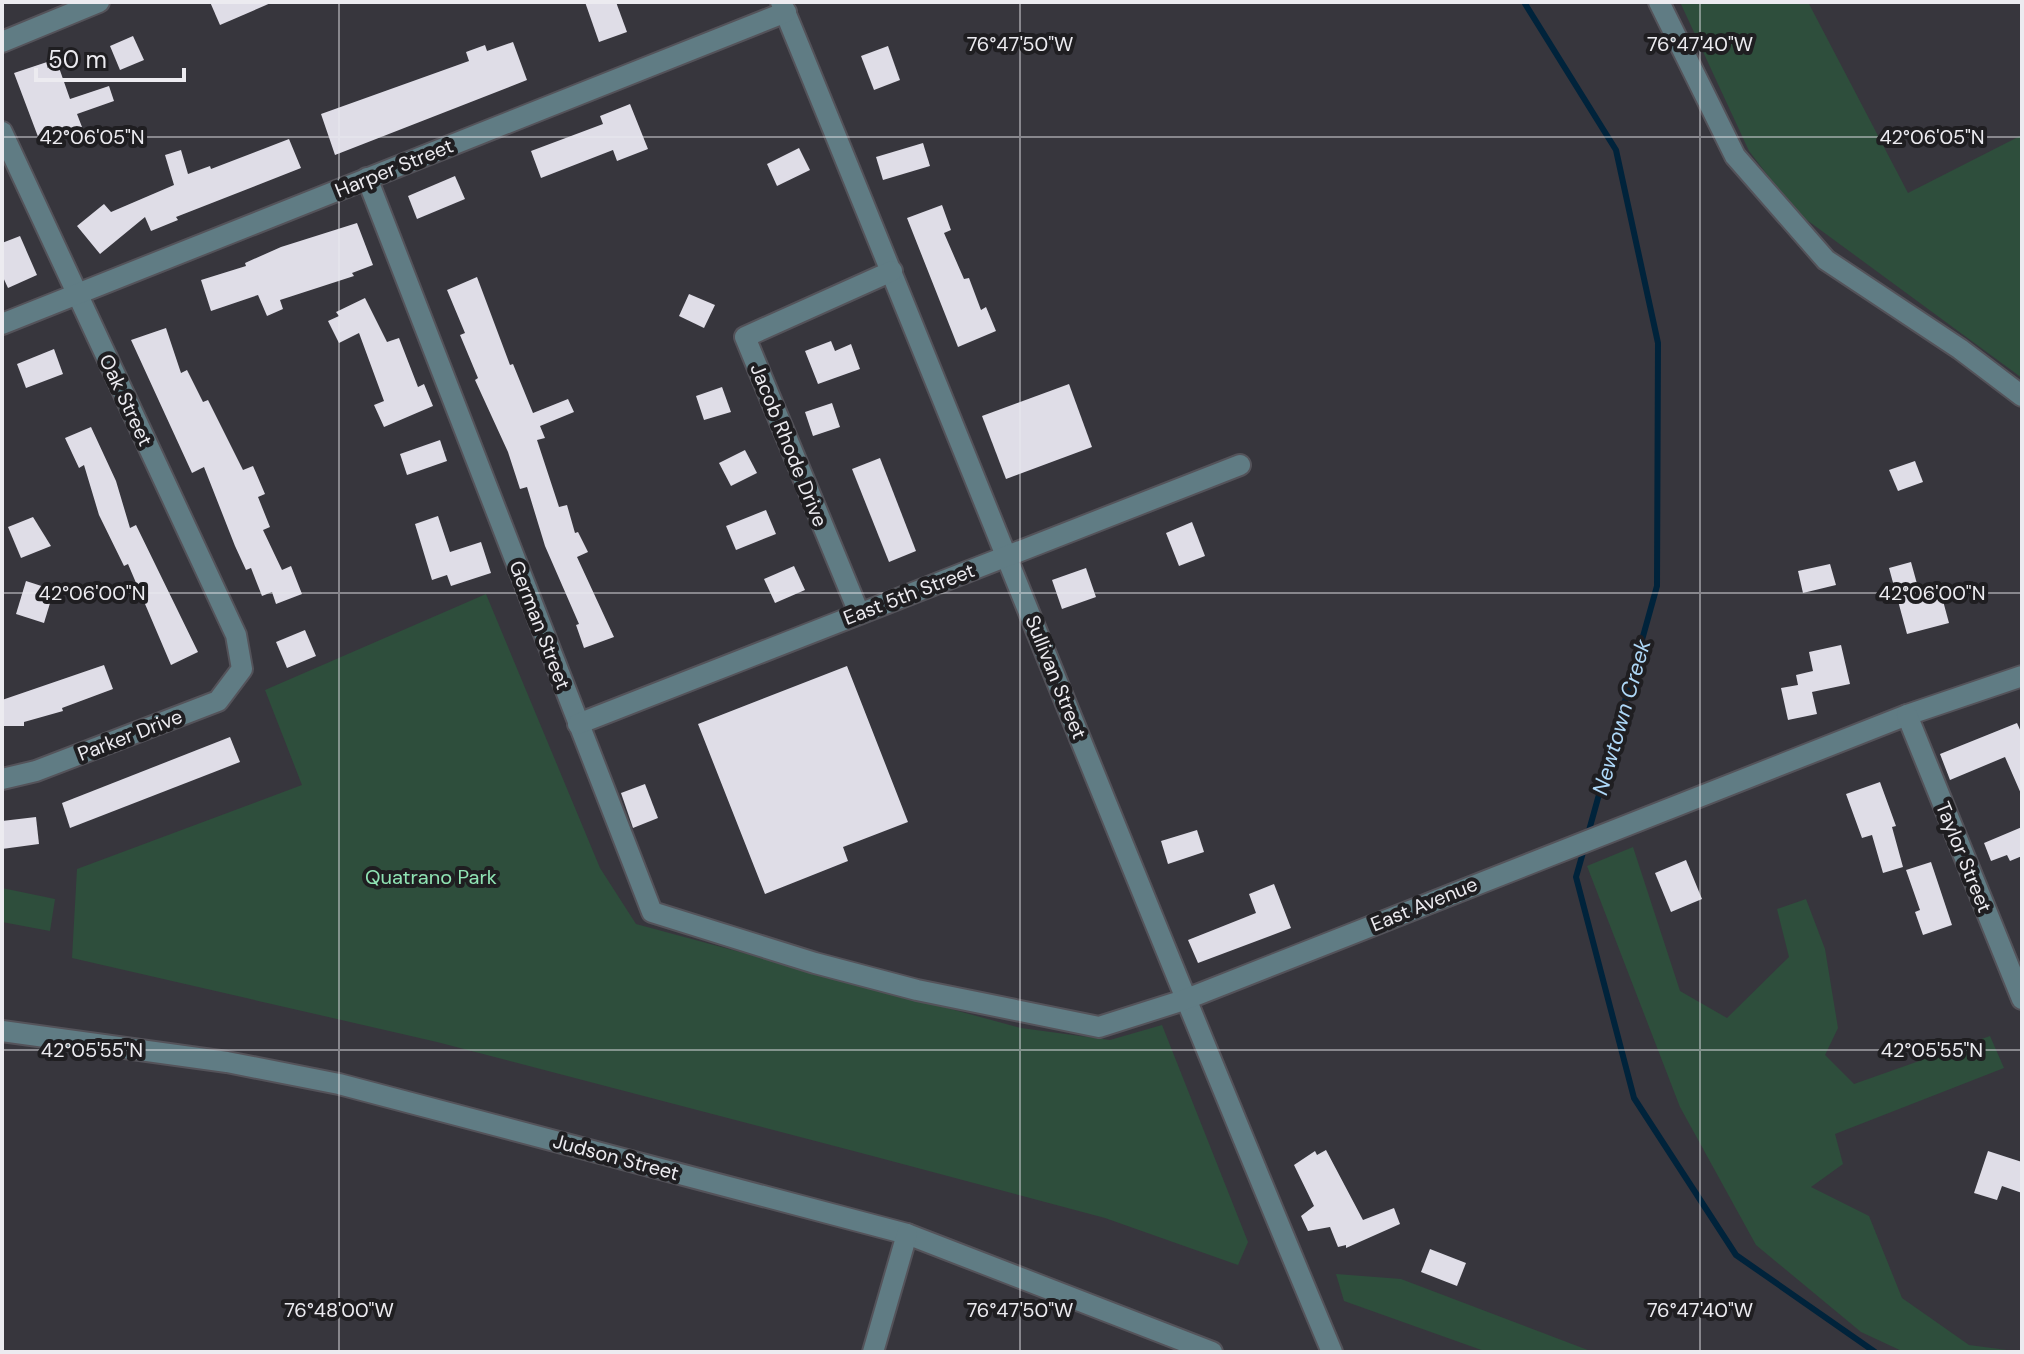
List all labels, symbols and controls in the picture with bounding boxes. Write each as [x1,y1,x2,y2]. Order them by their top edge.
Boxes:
text: 76°47'50"W [967,31,1073,57]
text: 76°47'40"W [1647,31,1753,57]
scale bar [36,32,184,82]
text: 50 m [48,44,107,75]
text: 42°06'05"N [39,124,145,150]
text: 42°06'05"N [1879,124,1985,150]
street label: Harper Street [331,132,457,204]
street label: Oak Street [93,350,159,450]
street label: Jacob Rhode Drive [744,360,834,530]
street label: German Street [503,557,577,693]
street label: East 5th Street [840,557,978,631]
text: 42°06'00"N [39,580,145,606]
text: 42°06'00"N [1879,580,1985,606]
street label: Sullivan Street [1019,611,1093,743]
water label: Newtown Creek [1585,635,1658,798]
street label: Parker Drive [74,703,186,767]
street label: Taylor Street [1930,798,1998,916]
park label: Quatrano Park [365,864,497,890]
street label: East Avenue [1367,871,1481,937]
text: 42°05'55"N [41,1037,143,1063]
text: 42°05'55"N [1881,1037,1983,1063]
street label: Judson Street [550,1128,682,1186]
text: 76°48'00"W [284,1297,394,1323]
text: 76°47'50"W [967,1297,1073,1323]
text: 76°47'40"W [1647,1297,1753,1323]

